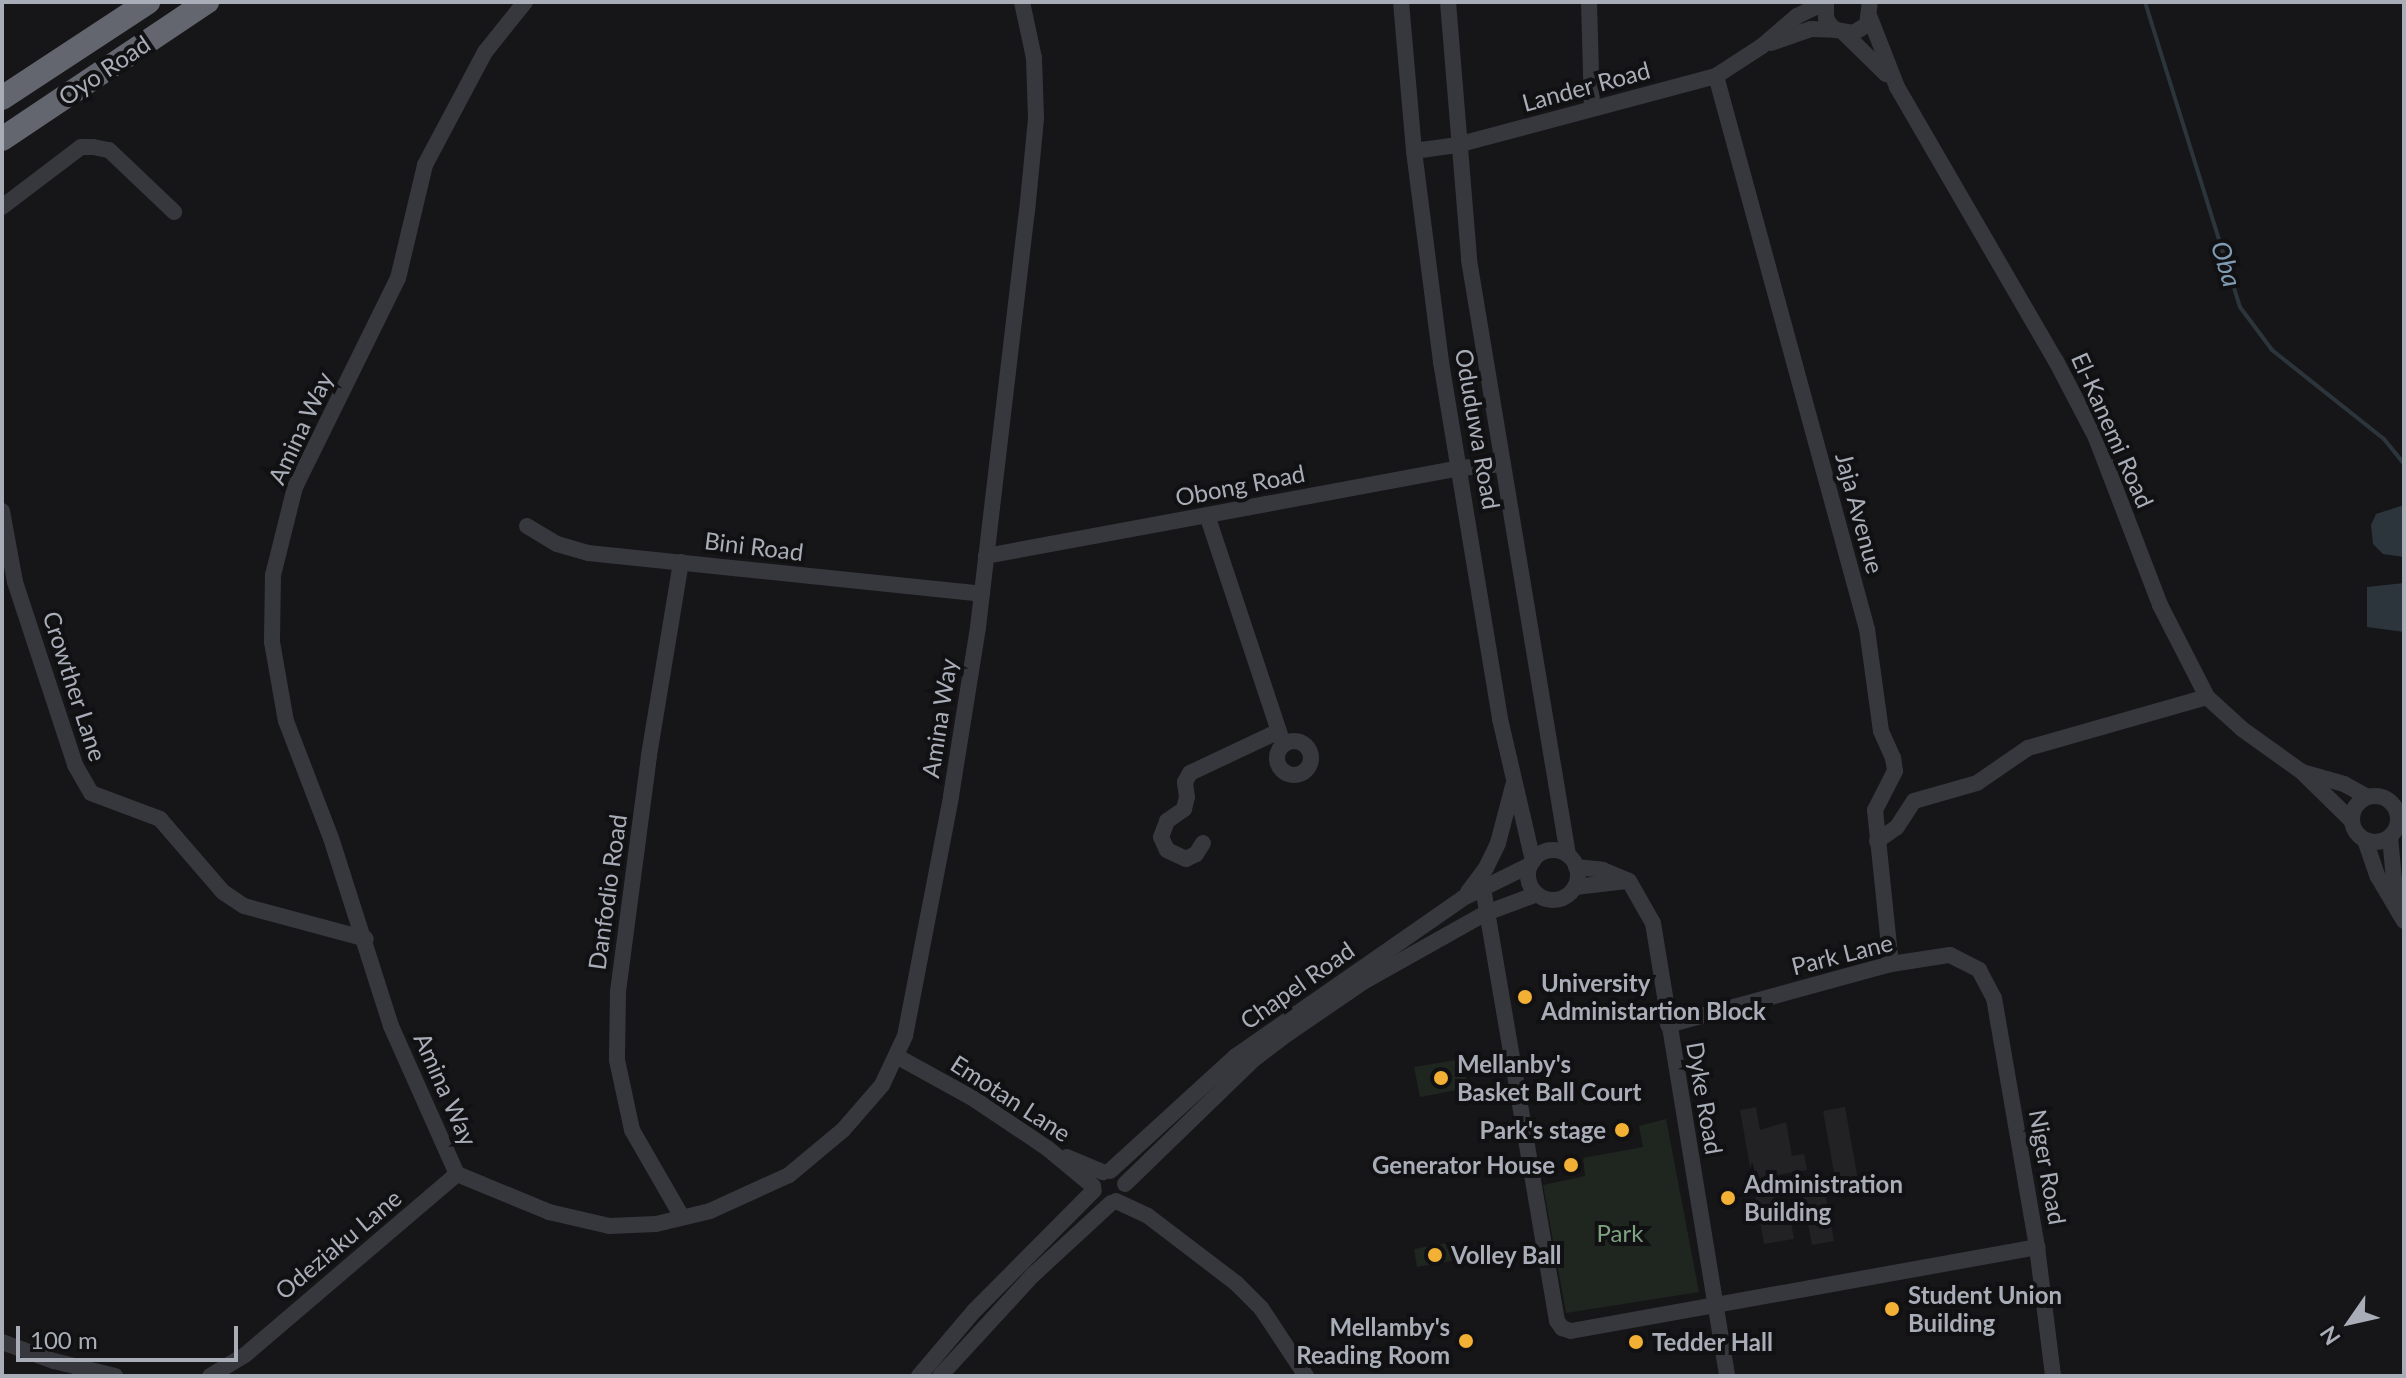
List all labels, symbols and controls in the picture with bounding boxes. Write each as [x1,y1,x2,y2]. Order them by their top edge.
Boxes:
street label: Oyo Road [53,29,155,111]
street label: Lander Road [1519,55,1653,117]
water label: Oba [2204,237,2248,291]
street label: Oduduwa Road [1450,346,1506,512]
street label: El-Kanemi Road [2066,348,2160,512]
street label: Amina Way [261,367,339,489]
street label: Jaja Avenue [1830,449,1890,577]
street label: Obong Road [1173,458,1307,512]
street label: Bini Road [703,526,805,566]
street label: Crowther Lane [37,607,113,765]
street label: Amina Way [915,656,963,780]
street label: Danfodio Road [582,812,632,972]
street label: Park Lane [1788,928,1896,980]
street label: Chapel Road [1234,935,1360,1035]
place label: University Administartion Block [1541,969,1766,1025]
marker: University Administartion Block [1516,988,1534,1006]
street label: Amina Way [408,1028,484,1150]
street label: Dyke Road [1681,1039,1729,1157]
street label: Emotan Lane [946,1049,1076,1147]
place label: Mellanby's Basket Ball Court [1457,1050,1641,1106]
marker: Mellanby's Basket Ball Court [1432,1069,1450,1087]
street label: Niger Road [2024,1107,2072,1227]
place label: Park's stage [1479,1116,1606,1144]
marker: Park's stage [1613,1121,1631,1139]
place label: Generator House [1372,1151,1555,1179]
marker: Generator House [1562,1156,1580,1174]
place label: Administration Building [1744,1170,1903,1226]
street label: Odeziaku Lane [269,1183,407,1305]
marker: Administration Building [1719,1189,1737,1207]
park label: Park [1597,1219,1643,1247]
place label: Volley Ball [1451,1241,1562,1269]
marker: Volley Ball [1426,1246,1444,1264]
place label: Student Union Building [1908,1281,2062,1337]
north arrow [2310,1282,2390,1362]
marker: Student Union Building [1883,1300,1901,1318]
scale bar [20,1310,242,1360]
place label: Mellamby's Reading Room [1296,1313,1450,1369]
text: N [2314,1321,2346,1350]
text: 100 m [30,1325,98,1354]
place label: Tedder Hall [1652,1328,1773,1356]
marker: Mellamby's Reading Room [1457,1332,1475,1350]
marker: Tedder Hall [1627,1333,1645,1351]

